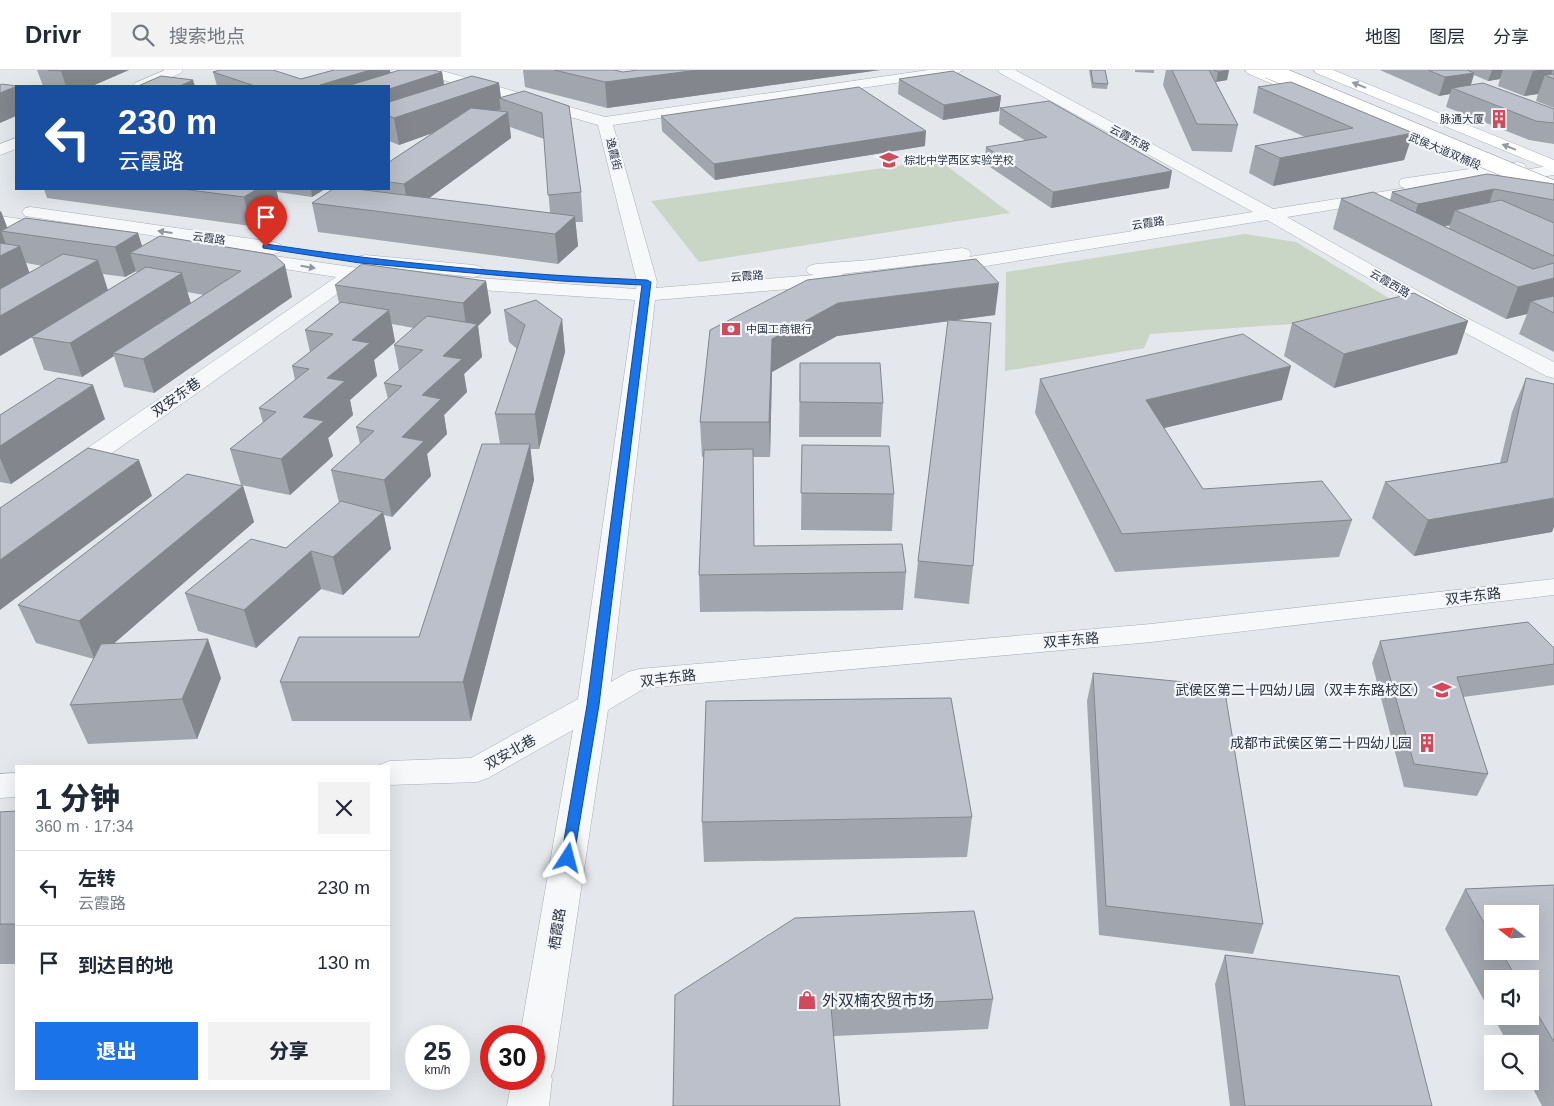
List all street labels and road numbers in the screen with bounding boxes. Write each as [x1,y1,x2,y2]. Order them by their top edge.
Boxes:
street label: 云霞东路 [1108,122,1152,154]
street label: 武侯大道双楠段 [1407,130,1483,172]
street label: 逸霞街 [604,137,624,171]
street label: 云霞路 [1131,214,1165,232]
street label: 云霞路 [192,230,226,246]
street label: 云霞西路 [1368,267,1412,299]
street label: 云霞路 [730,269,764,283]
street label: 双安东巷 [148,374,204,420]
street label: 双丰东路 [1444,585,1502,607]
street label: 双丰东路 [1042,630,1100,650]
street label: 双丰东路 [639,667,697,689]
street label: 双安北巷 [482,731,538,773]
street label: 栖霞路 [546,907,568,951]

